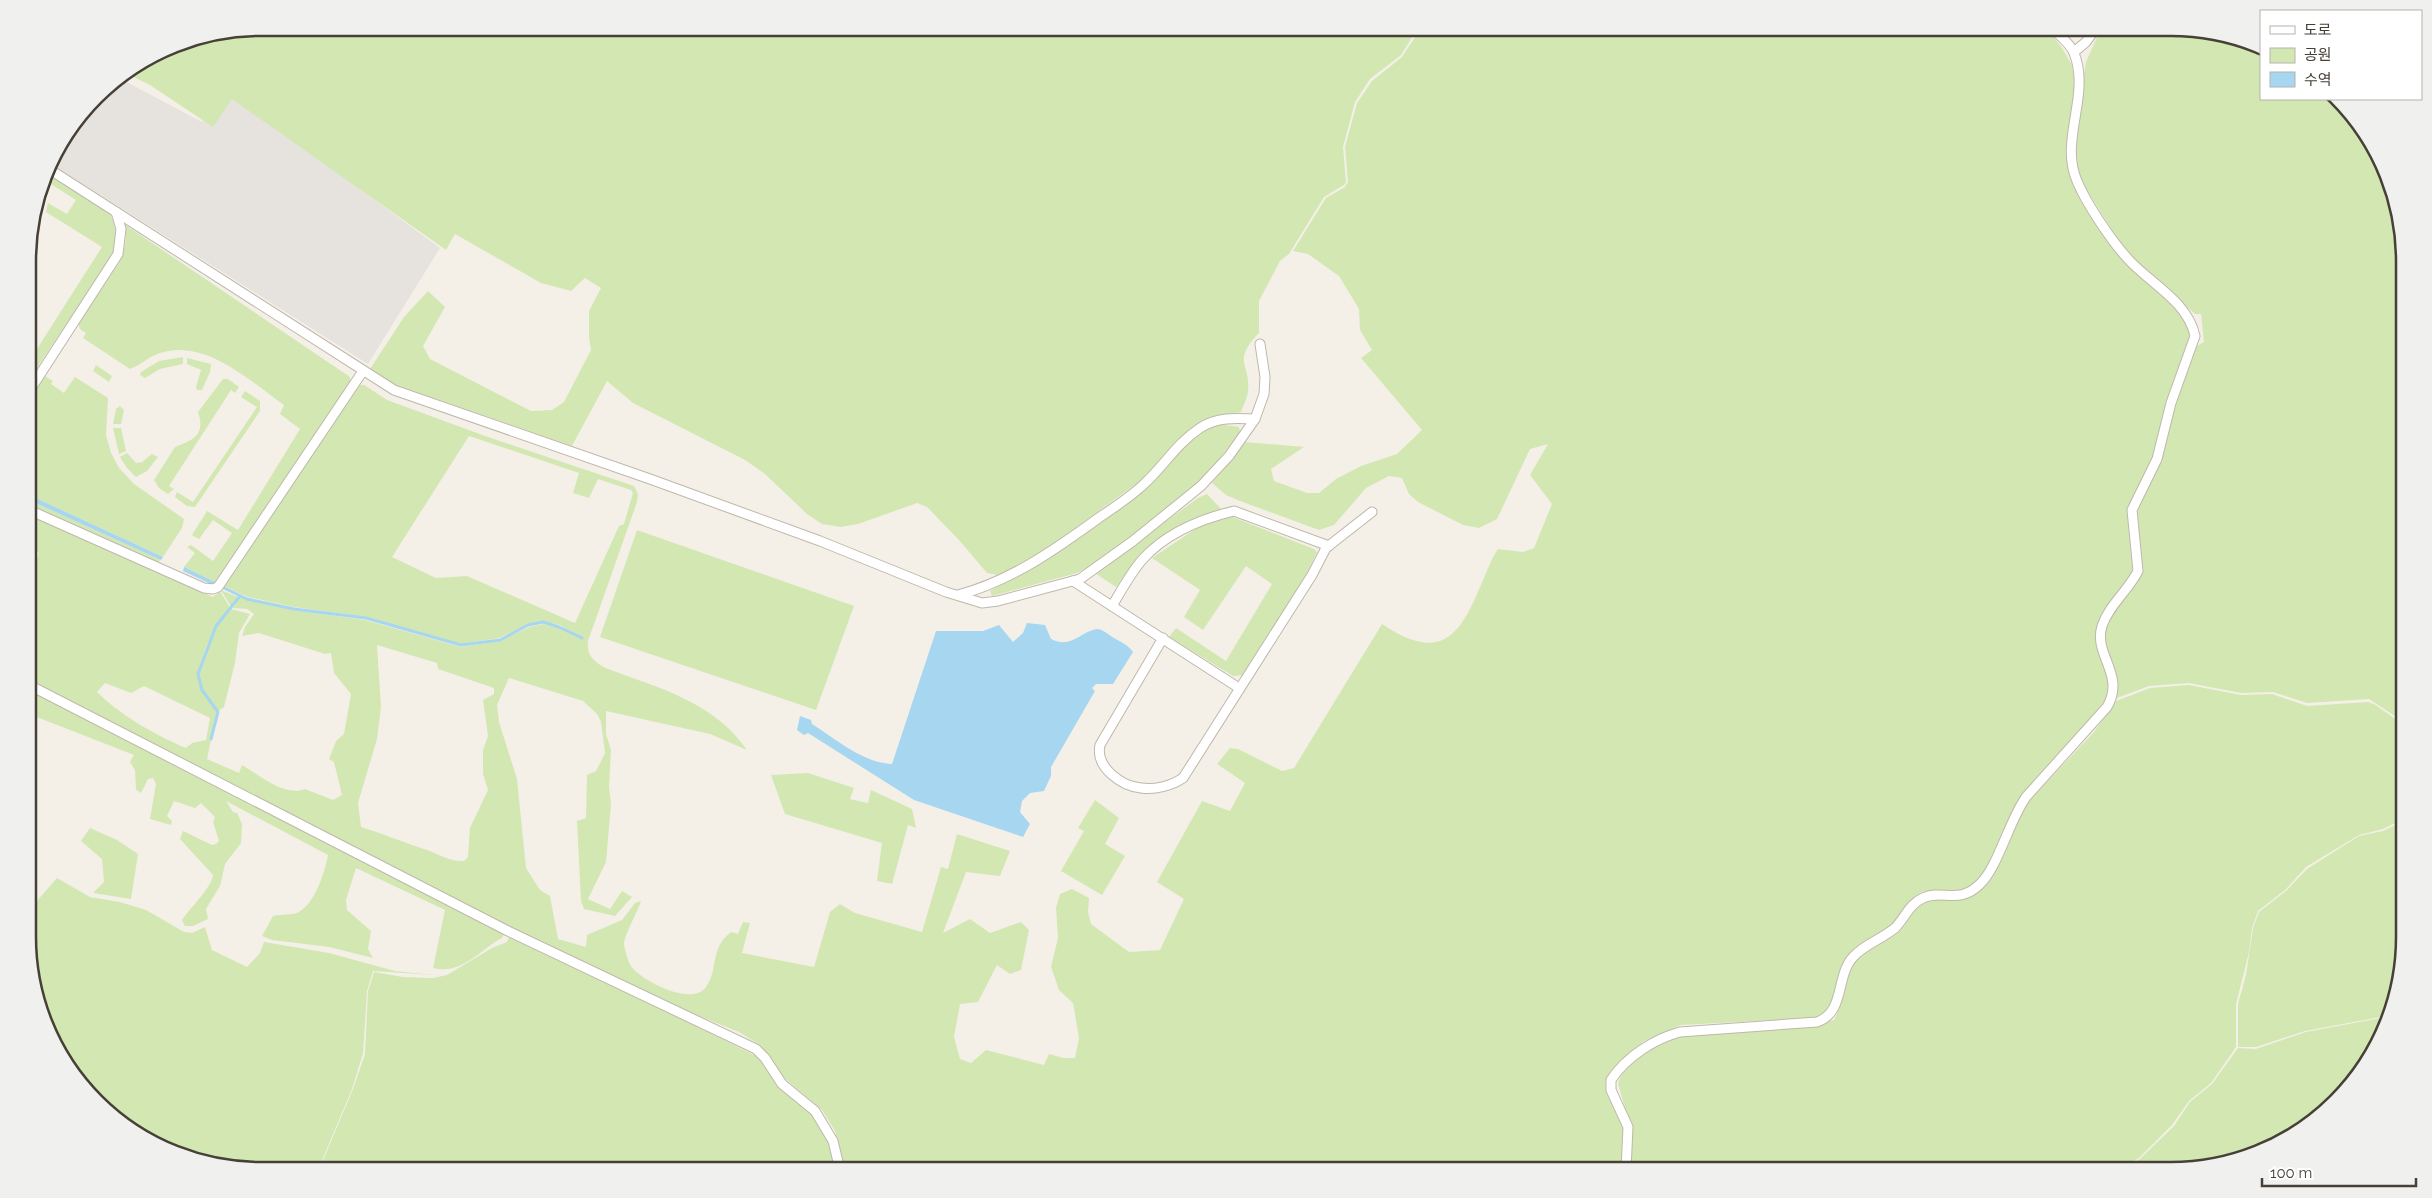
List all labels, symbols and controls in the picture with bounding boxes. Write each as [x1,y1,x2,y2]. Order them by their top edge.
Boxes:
legend [2260,10,2422,100]
text: 도로 [2304,21,2332,39]
text: 공원 [2304,46,2332,64]
text: 수역 [2304,71,2332,89]
scale bar [2262,1156,2416,1188]
text: 100 m [2270,1164,2312,1182]

